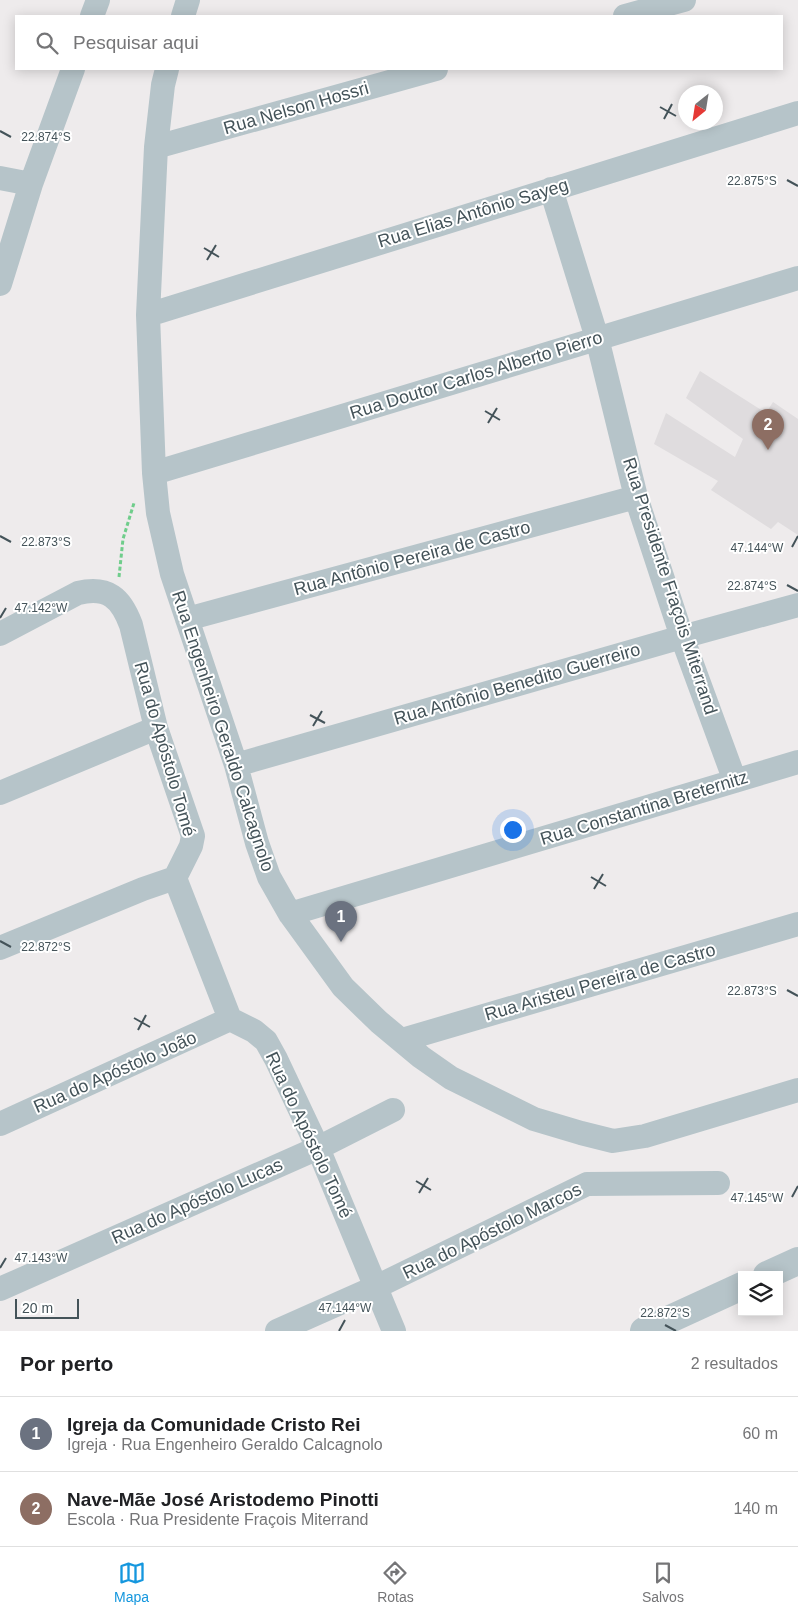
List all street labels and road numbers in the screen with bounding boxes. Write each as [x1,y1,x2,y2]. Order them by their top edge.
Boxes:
street label: Rua Nelson Hossri [221,78,371,138]
street label: Rua Elias Antônio Sayeg [375,174,571,252]
street label: Rua Doutor Carlos Alberto Pierro [347,327,605,423]
street label: Rua Presidente Fraçois Miterrand [619,455,721,717]
street label: Rua Antônio Pereira de Castro [291,517,533,599]
street label: Rua Engenheiro Geraldo Calcagnolo [168,588,278,874]
street label: Rua Antônio Benedito Guerreiro [392,639,642,729]
street label: Rua do Apóstolo Tomé [130,659,200,839]
street label: Rua Constantina Breternitz [538,767,750,849]
street label: Rua Aristeu Pereira de Castro [482,939,718,1025]
street label: Rua do Apóstolo João [30,1027,200,1117]
street label: Rua do Apóstolo Tomé [262,1049,356,1221]
street label: Rua do Apóstolo Lucas [108,1154,286,1248]
street label: Rua do Apóstolo Marcos [399,1179,585,1283]

